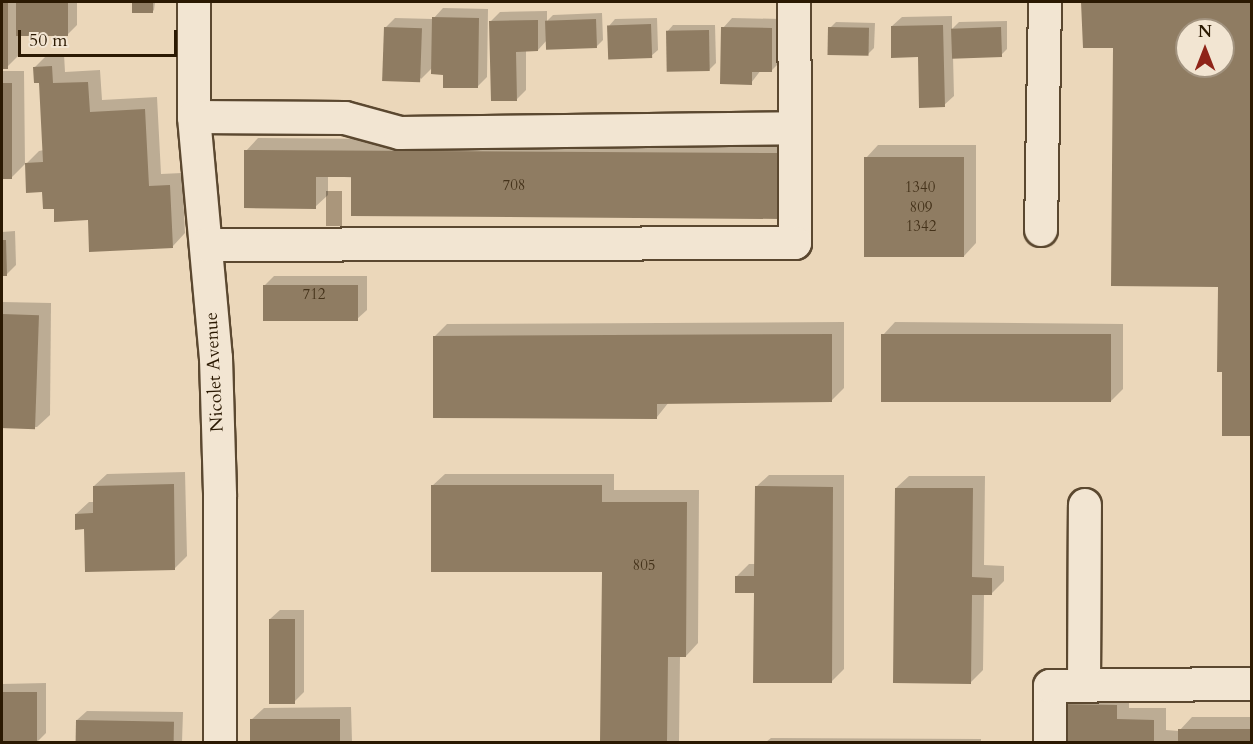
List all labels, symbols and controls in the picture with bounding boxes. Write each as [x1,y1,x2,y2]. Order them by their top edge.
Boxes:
scale bar [21,18,180,56]
north arrow [1175,18,1235,78]
text: N [1198,21,1212,43]
text: 50 m [29,28,68,53]
house number: 708 [502,177,526,195]
house number: 1340 [905,179,935,197]
house number: 809 [909,199,933,217]
house number: 1342 [906,218,936,236]
house number: 712 [302,286,326,304]
street label: Nicolet Avenue [201,312,229,432]
house number: 805 [632,557,656,575]

